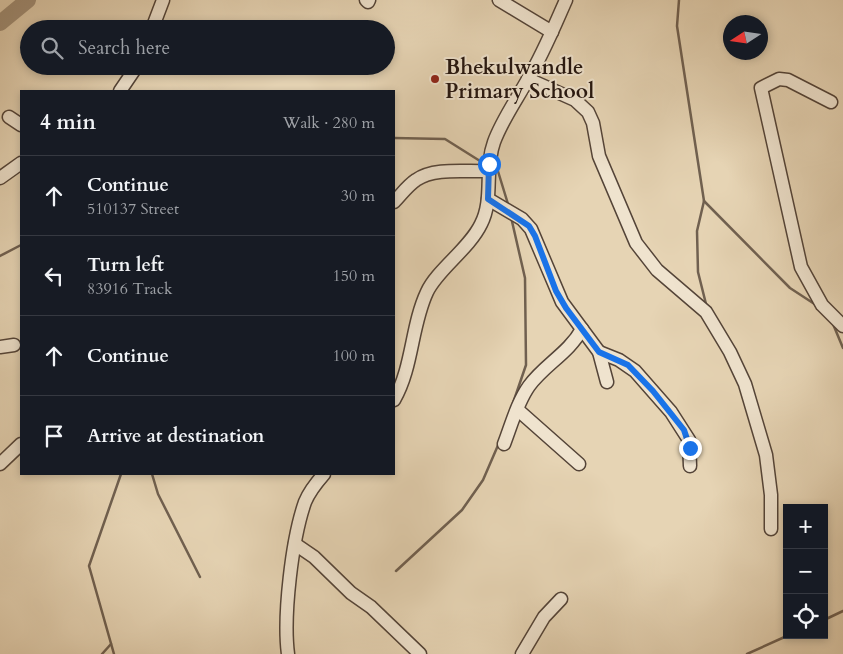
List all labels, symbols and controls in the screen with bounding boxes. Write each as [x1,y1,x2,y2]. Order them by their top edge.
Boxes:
north arrow [723,15,768,60]
search box [20,20,395,75]
icon: search [38,34,66,62]
text: Search here [78,35,170,61]
place label: Bhekulwandle Primary School [445,53,594,106]
marker: Bhekulwandle Primary School [429,73,441,85]
text: 4 min [40,108,96,137]
text: Walk · 280 m [283,112,375,134]
route start [478,153,501,176]
text: Continue [87,172,169,198]
icon: ahead [40,182,68,210]
text: 30 m [341,185,375,207]
text: 510137 Street [87,198,179,220]
text: Turn left [87,252,164,278]
icon: left [40,262,68,290]
text: 150 m [333,265,375,287]
text: 83916 Track [87,278,173,300]
icon: ahead [40,342,68,370]
text: Continue [87,343,169,369]
text: 100 m [333,345,375,367]
icon: arrive [40,422,68,450]
text: Arrive at destination [87,423,264,449]
route end [679,437,702,460]
map controls [783,504,828,639]
button: + [783,504,828,549]
button: − [783,549,828,594]
button: locate [783,594,828,639]

